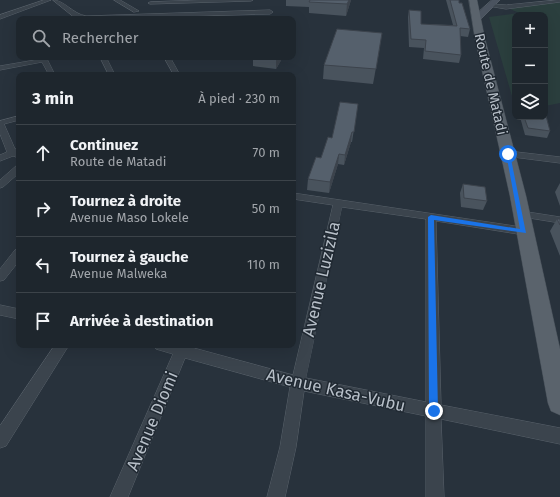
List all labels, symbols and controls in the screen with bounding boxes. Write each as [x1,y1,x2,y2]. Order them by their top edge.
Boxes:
map controls [512,12,548,120]
button: + [512,12,548,48]
search box [16,16,296,60]
icon: search [30,27,52,49]
text: Rechercher [62,29,138,47]
street label: Route de Matadi [471,32,510,137]
button: − [512,48,548,84]
button: layers [512,84,548,120]
text: 3 min [32,88,74,109]
text: À pied · 230 m [198,91,280,106]
text: Continuez [70,136,138,154]
icon: ahead [32,142,54,164]
text: 70 m [253,145,280,160]
route start [499,145,517,163]
text: Route de Matadi [70,154,166,169]
text: Tournez à droite [70,192,181,210]
icon: right [32,198,54,220]
text: 50 m [252,201,280,216]
text: Avenue Maso Lokele [70,210,189,225]
street label: Avenue Luzizila [298,219,345,339]
text: Tournez à gauche [70,248,189,266]
icon: left [32,254,54,276]
text: 110 m [247,257,280,272]
text: Avenue Malweka [70,266,167,281]
icon: arrive [32,310,54,332]
text: Arrivée à destination [70,312,213,330]
street label: Avenue Kasa-Vubu [264,364,408,417]
street label: Avenue Diomi [122,368,183,474]
route end [425,402,443,420]

